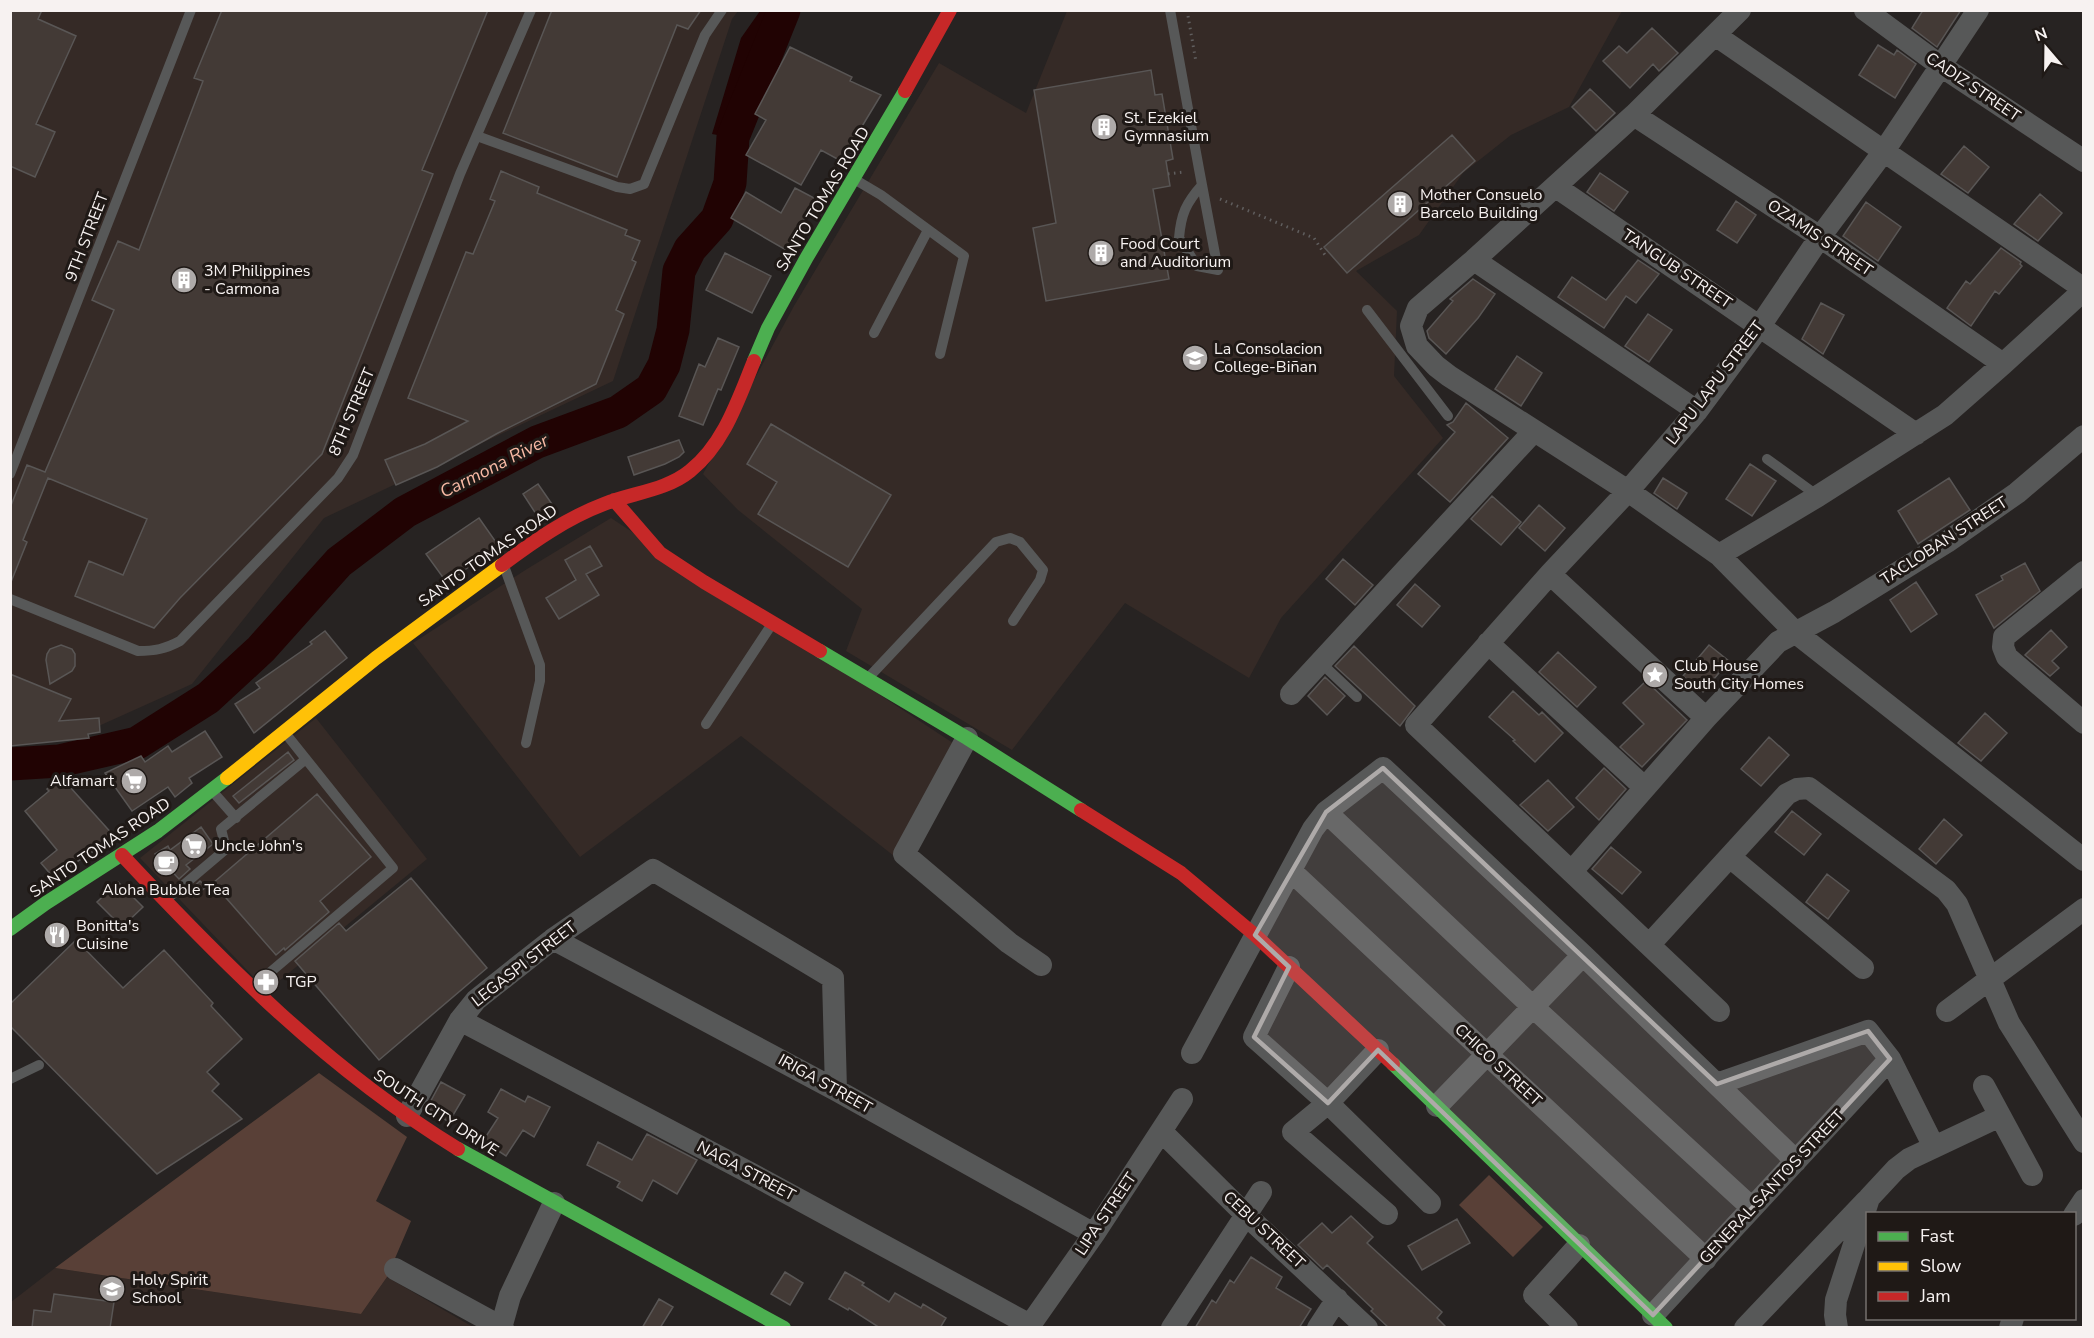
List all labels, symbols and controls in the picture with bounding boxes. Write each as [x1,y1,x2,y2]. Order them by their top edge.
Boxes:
north arrow [2016,18,2076,78]
text: N [2032,22,2051,47]
street label: CADIZ STREET [1921,47,2025,127]
place label: St. Ezekiel Gymnasium [1124,107,1209,147]
building icon: St. Ezekiel Gymnasium [1089,112,1119,142]
street label: SANTO TOMAS ROAD [771,123,875,275]
place label: Mother Consuelo Barcelo Building [1420,184,1543,224]
street label: 9TH STREET [60,189,114,285]
building icon: Mother Consuelo Barcelo Building [1385,189,1415,219]
street label: OZAMIS STREET [1763,195,1877,282]
street label: TANGUB STREET [1618,224,1737,314]
place label: Food Court and Auditorium [1120,233,1231,273]
building icon: Food Court and Auditorium [1086,238,1116,268]
place label: 3M Philippines - Carmona [204,260,310,300]
building icon: 3M Philippines - Carmona [169,265,199,295]
street label: LAPU LAPU STREET [1661,316,1769,449]
place label: La Consolacion College-Biñan [1214,338,1322,378]
school or university icon: La Consolacion College-Biñan [1180,343,1210,373]
street label: 8TH STREET [324,364,381,459]
water label: Carmona River [436,428,553,504]
street label: TACLOBAN STREET [1876,491,2012,590]
street label: SANTO TOMAS ROAD [414,500,562,612]
place label: Club House South City Homes [1674,655,1804,695]
place icon: Club House South City Homes [1640,660,1670,690]
supermarket icon: Alfamart [119,766,149,796]
place label: Alfamart [50,770,114,792]
street label: SANTO TOMAS ROAD [25,793,175,903]
supermarket icon: Uncle John's [179,831,209,861]
place label: Uncle John's [214,835,303,857]
cafe icon: Aloha Bubble Tea [151,848,181,878]
place label: Aloha Bubble Tea [102,879,230,901]
place label: Bonitta's Cuisine [76,915,139,955]
street label: LEGASPI STREET [467,916,581,1012]
restaurant icon: Bonitta's Cuisine [42,920,72,950]
pharmacy icon: TGP [251,967,281,997]
place label: TGP [286,971,317,993]
street label: CHICO STREET [1450,1019,1547,1111]
street label: IRIGA STREET [774,1049,876,1119]
street label: SOUTH CITY DRIVE [369,1064,503,1162]
street label: GENERAL SANTOS STREET [1695,1105,1850,1269]
street label: NAGA STREET [693,1136,799,1206]
street label: LIPA STREET [1070,1168,1142,1260]
street label: CEBU STREET [1218,1186,1310,1274]
legend [1866,1212,2076,1320]
text: Fast [1920,1224,1955,1248]
text: Slow [1920,1254,1961,1278]
place label: Holy Spirit School [132,1269,208,1309]
school or university icon: Holy Spirit School [97,1274,127,1304]
text: Jam [1919,1284,1951,1308]

